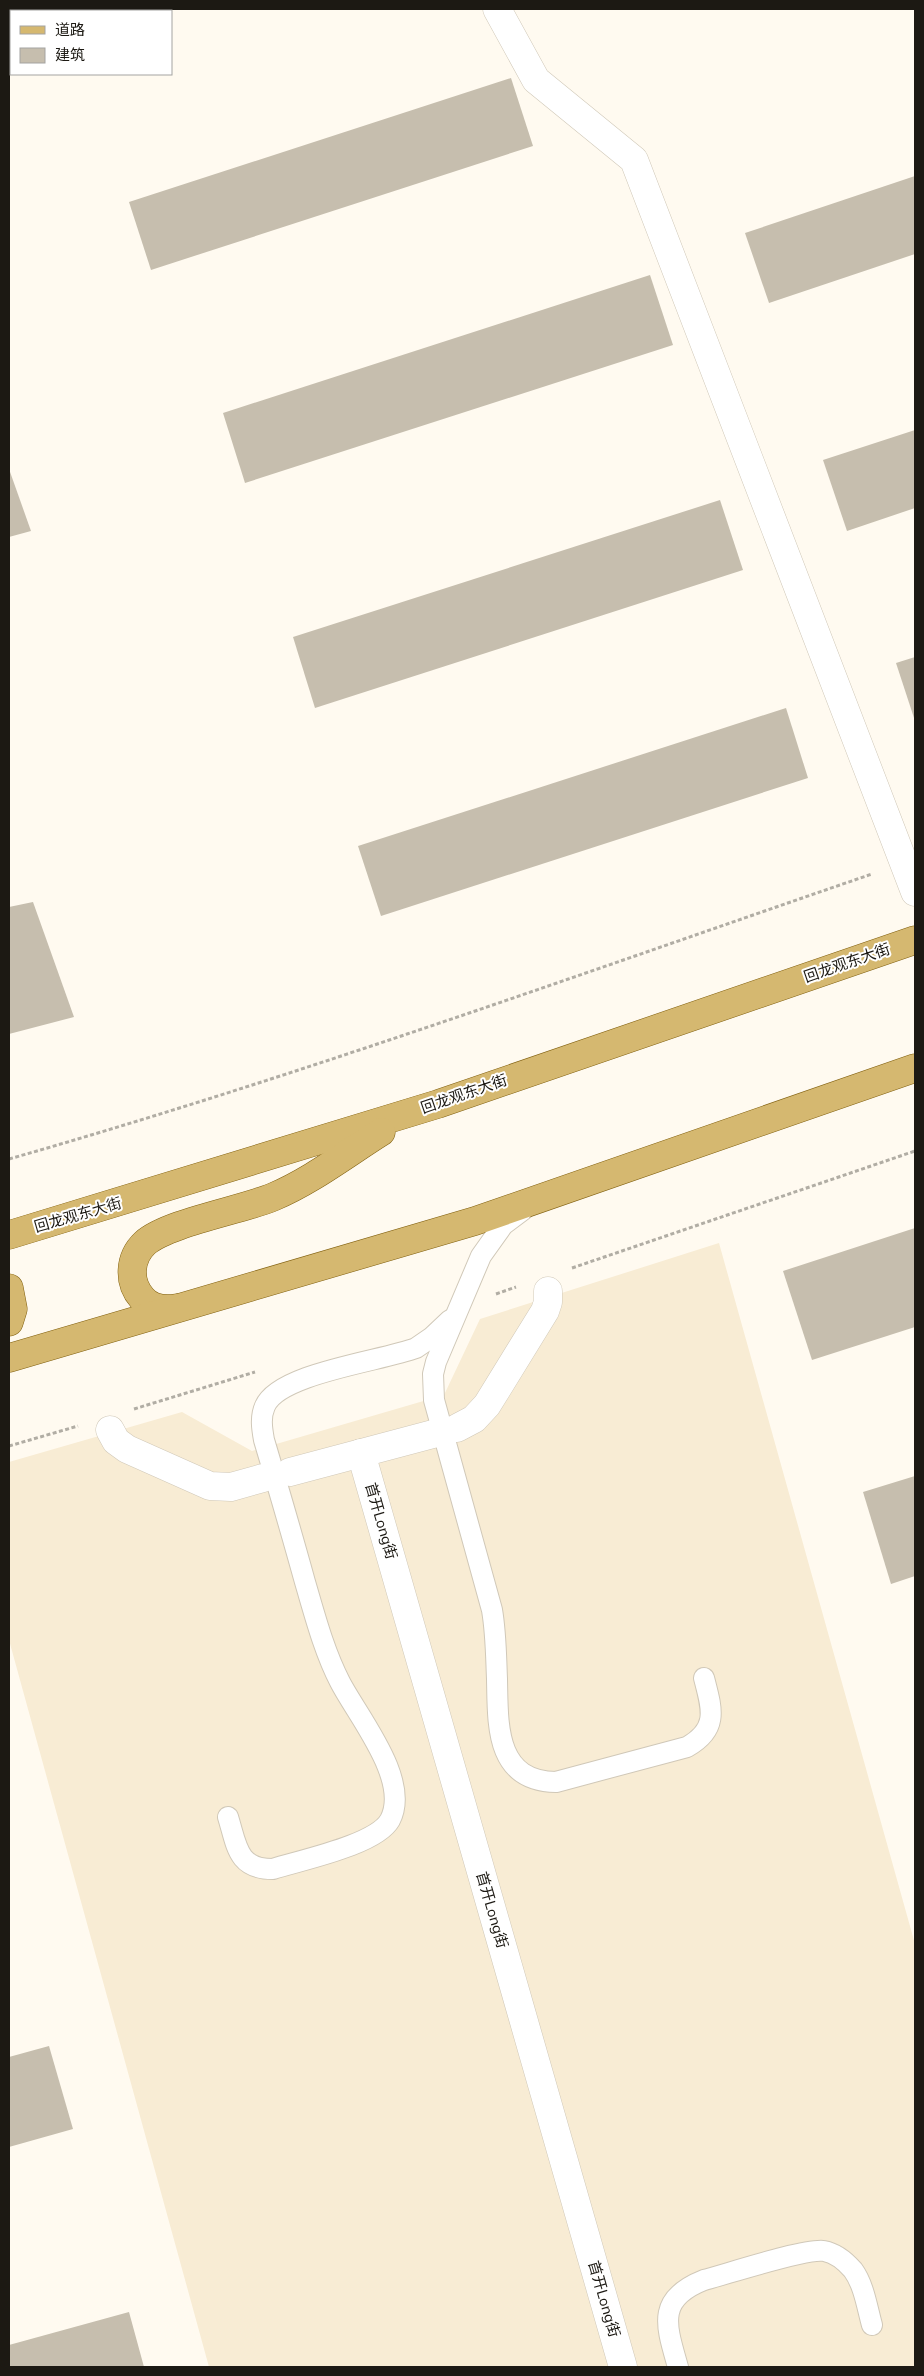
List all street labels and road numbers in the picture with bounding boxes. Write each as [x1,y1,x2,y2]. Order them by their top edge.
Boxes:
street label: 回龙观东大街 [801,939,893,987]
street label: 回龙观东大街 [418,1070,510,1118]
street label: 回龙观东大街 [32,1193,124,1237]
street label: 首开Long街 [361,1480,401,1562]
street label: 首开Long街 [472,1869,512,1951]
street label: 首开Long街 [584,2258,624,2340]

